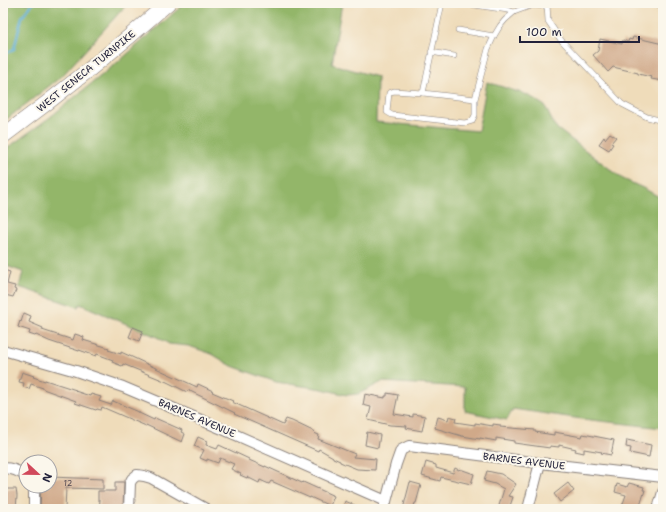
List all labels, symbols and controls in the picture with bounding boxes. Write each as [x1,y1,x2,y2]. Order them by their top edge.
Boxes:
scale bar [520,18,639,44]
text: 100 m [526,24,562,40]
street label: WEST SENECA TURNPIKE [34,27,138,115]
street label: BARNES AVENUE [156,396,238,440]
street label: BARNES AVENUE [482,449,566,473]
north arrow [18,454,58,494]
text: N [38,471,55,485]
house number: 12 [64,478,73,489]

